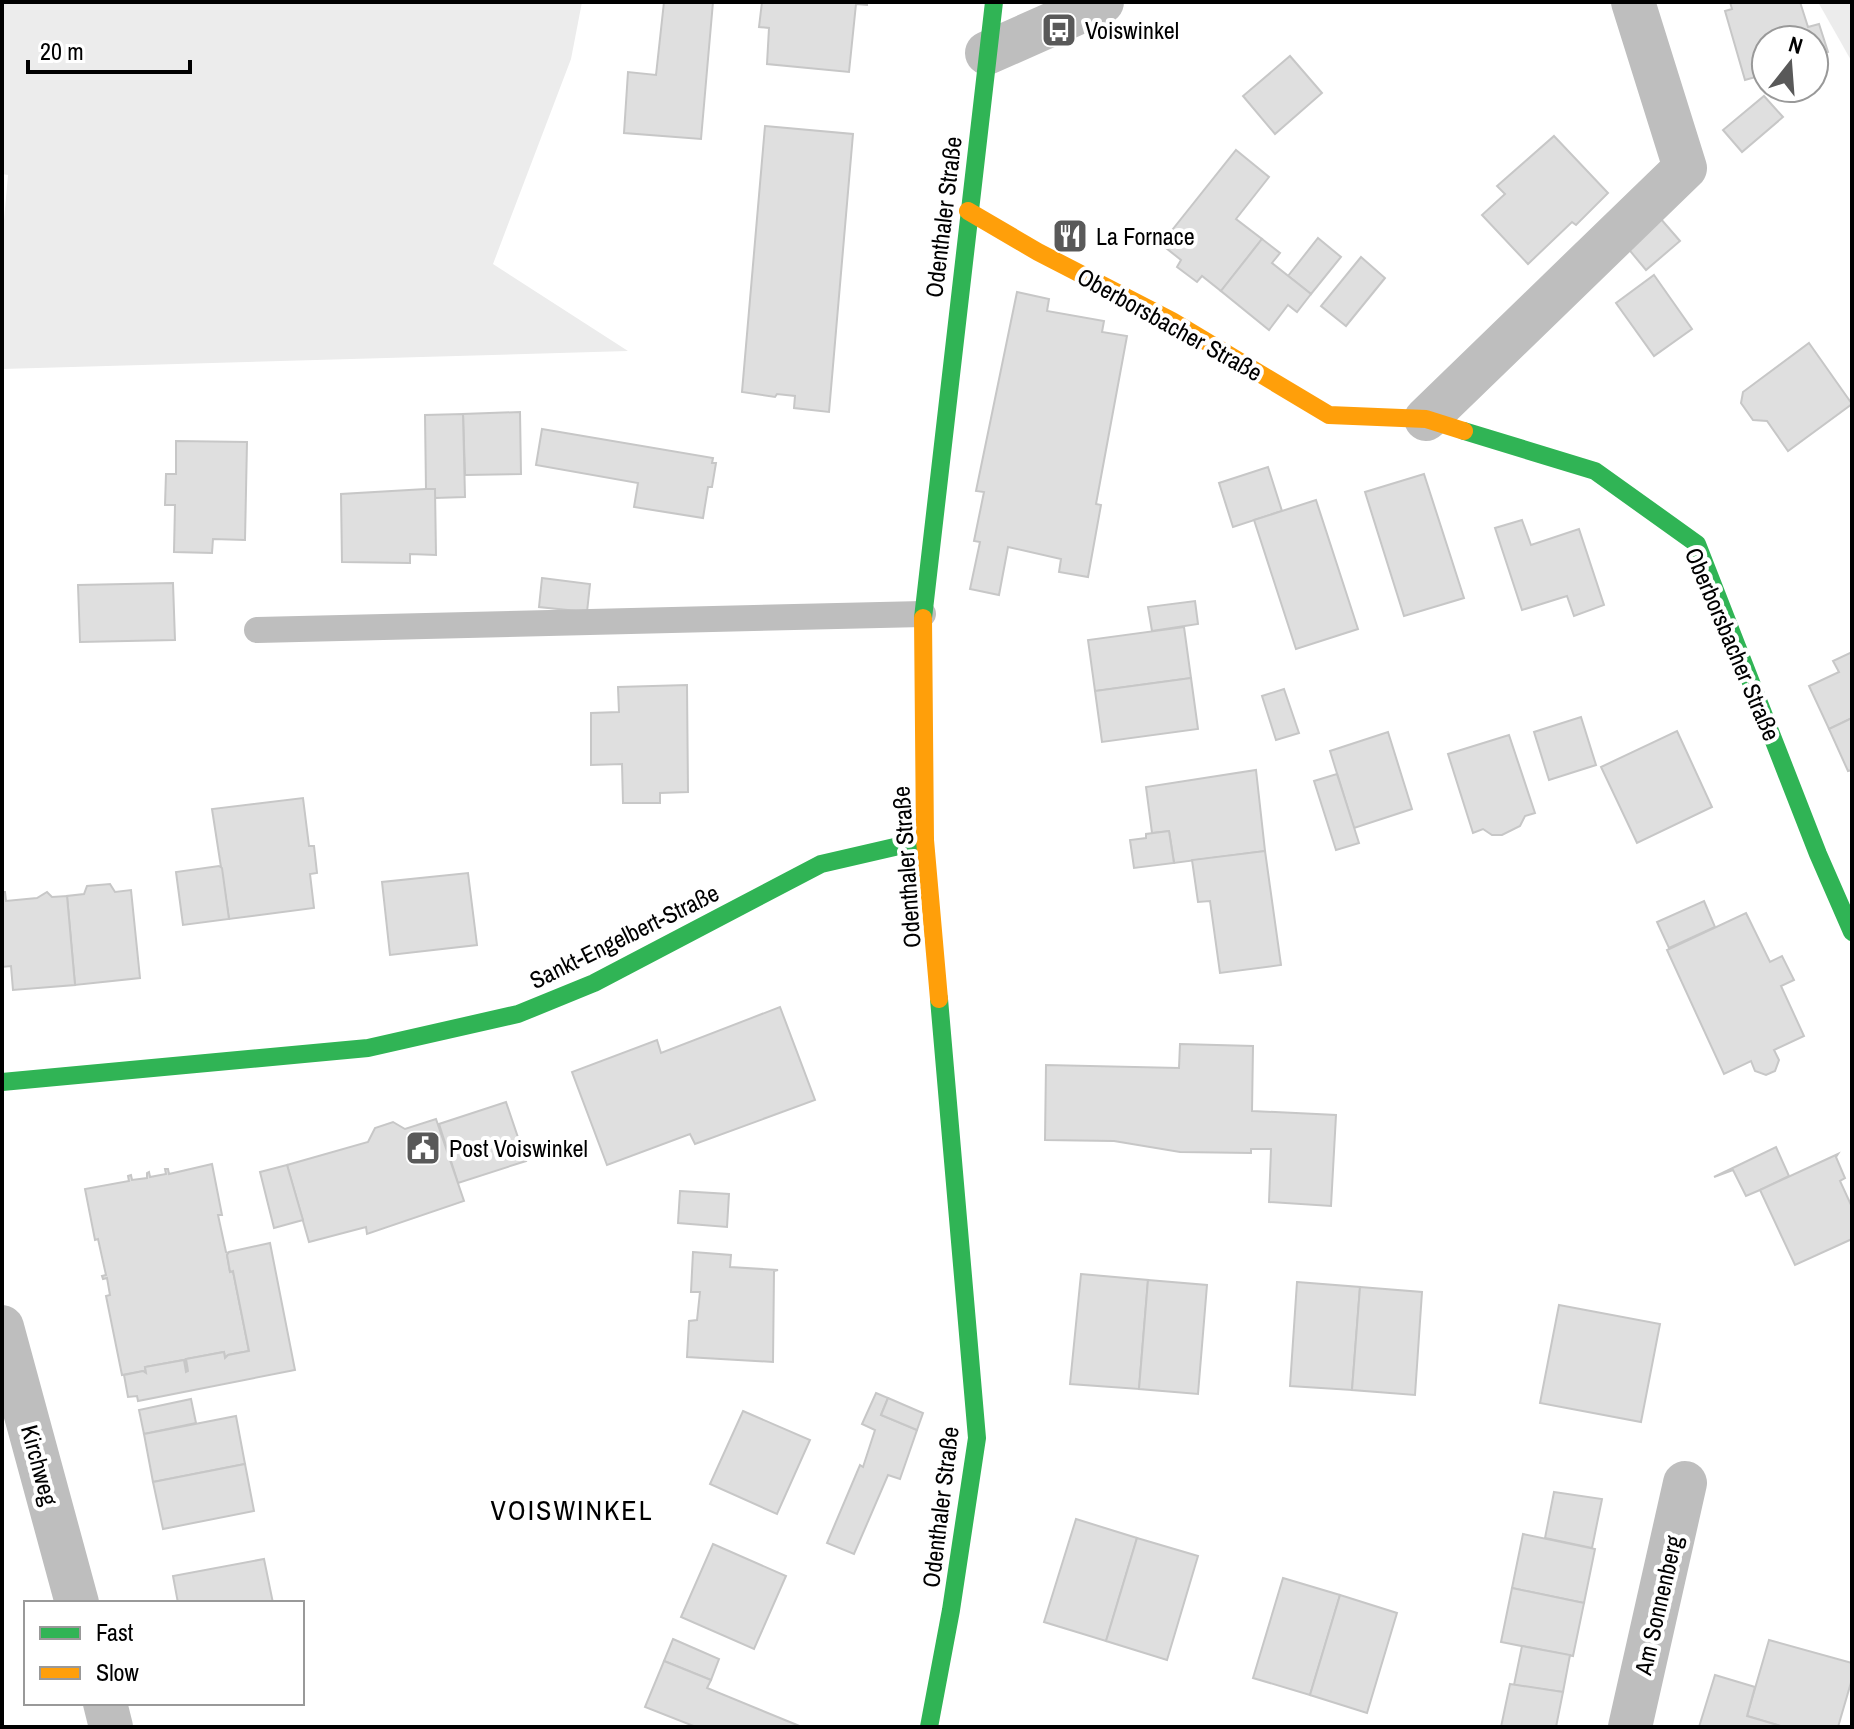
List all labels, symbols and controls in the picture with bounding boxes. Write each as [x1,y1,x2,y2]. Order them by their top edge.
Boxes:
bus stop icon: Voiswinkel [1040,11,1078,49]
place label: Voiswinkel [1085,14,1179,46]
scale bar [28,24,190,74]
north arrow [1750,24,1830,104]
text: N [1785,29,1806,61]
text: 20 m [40,35,84,67]
street label: Odenthaler Straße [917,135,969,299]
restaurant icon: La Fornace [1051,217,1089,255]
place label: La Fornace [1096,220,1195,252]
street label: Oberborsbacher Straße [1072,260,1268,388]
street label: Oberborsbacher Straße [1678,543,1788,745]
street label: Odenthaler Straße [884,785,928,949]
street label: Sankt-Engelbert-Straße [524,876,724,996]
public building icon: Post Voiswinkel [404,1129,442,1167]
place label: Post Voiswinkel [449,1132,588,1164]
street label: Kirchweg [14,1421,66,1509]
street label: Odenthaler Straße [914,1425,966,1589]
district label: VOISWINKEL [491,1491,653,1529]
street label: Am Sonnenberg [1626,1532,1690,1679]
legend [24,1601,304,1705]
text: Fast [96,1616,134,1648]
text: Slow [96,1656,139,1688]

